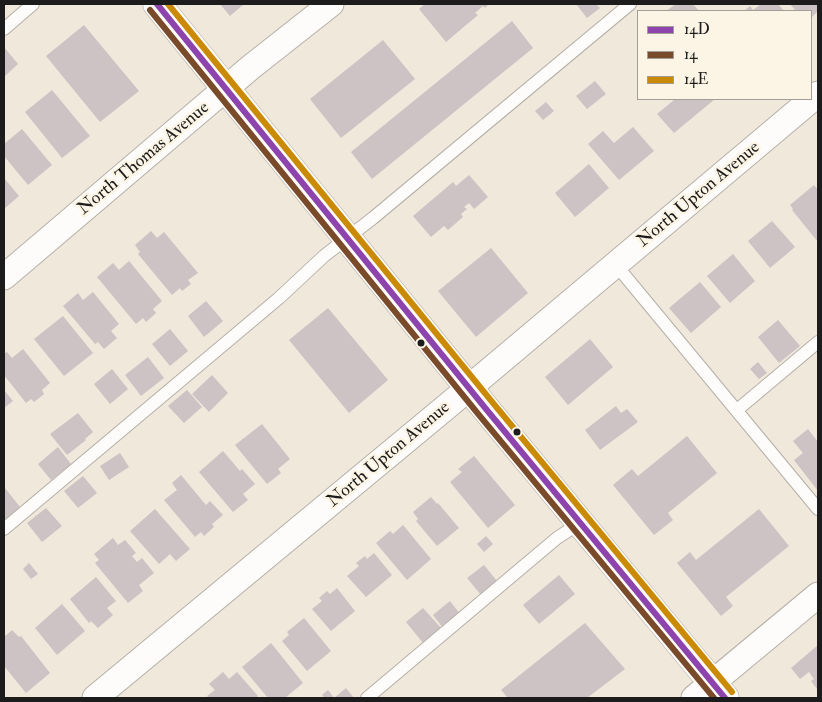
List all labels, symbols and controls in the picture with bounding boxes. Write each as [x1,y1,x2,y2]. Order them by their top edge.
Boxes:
legend [637,10,812,100]
text: 14D [684,20,710,39]
text: 14 [684,45,697,64]
text: 14E [684,70,708,89]
street label: North Thomas Avenue [74,98,214,220]
street label: North Upton Avenue [633,137,765,253]
unlabelled marker [416,338,426,348]
street label: North Upton Avenue [323,397,455,513]
unlabelled marker [512,427,522,437]

